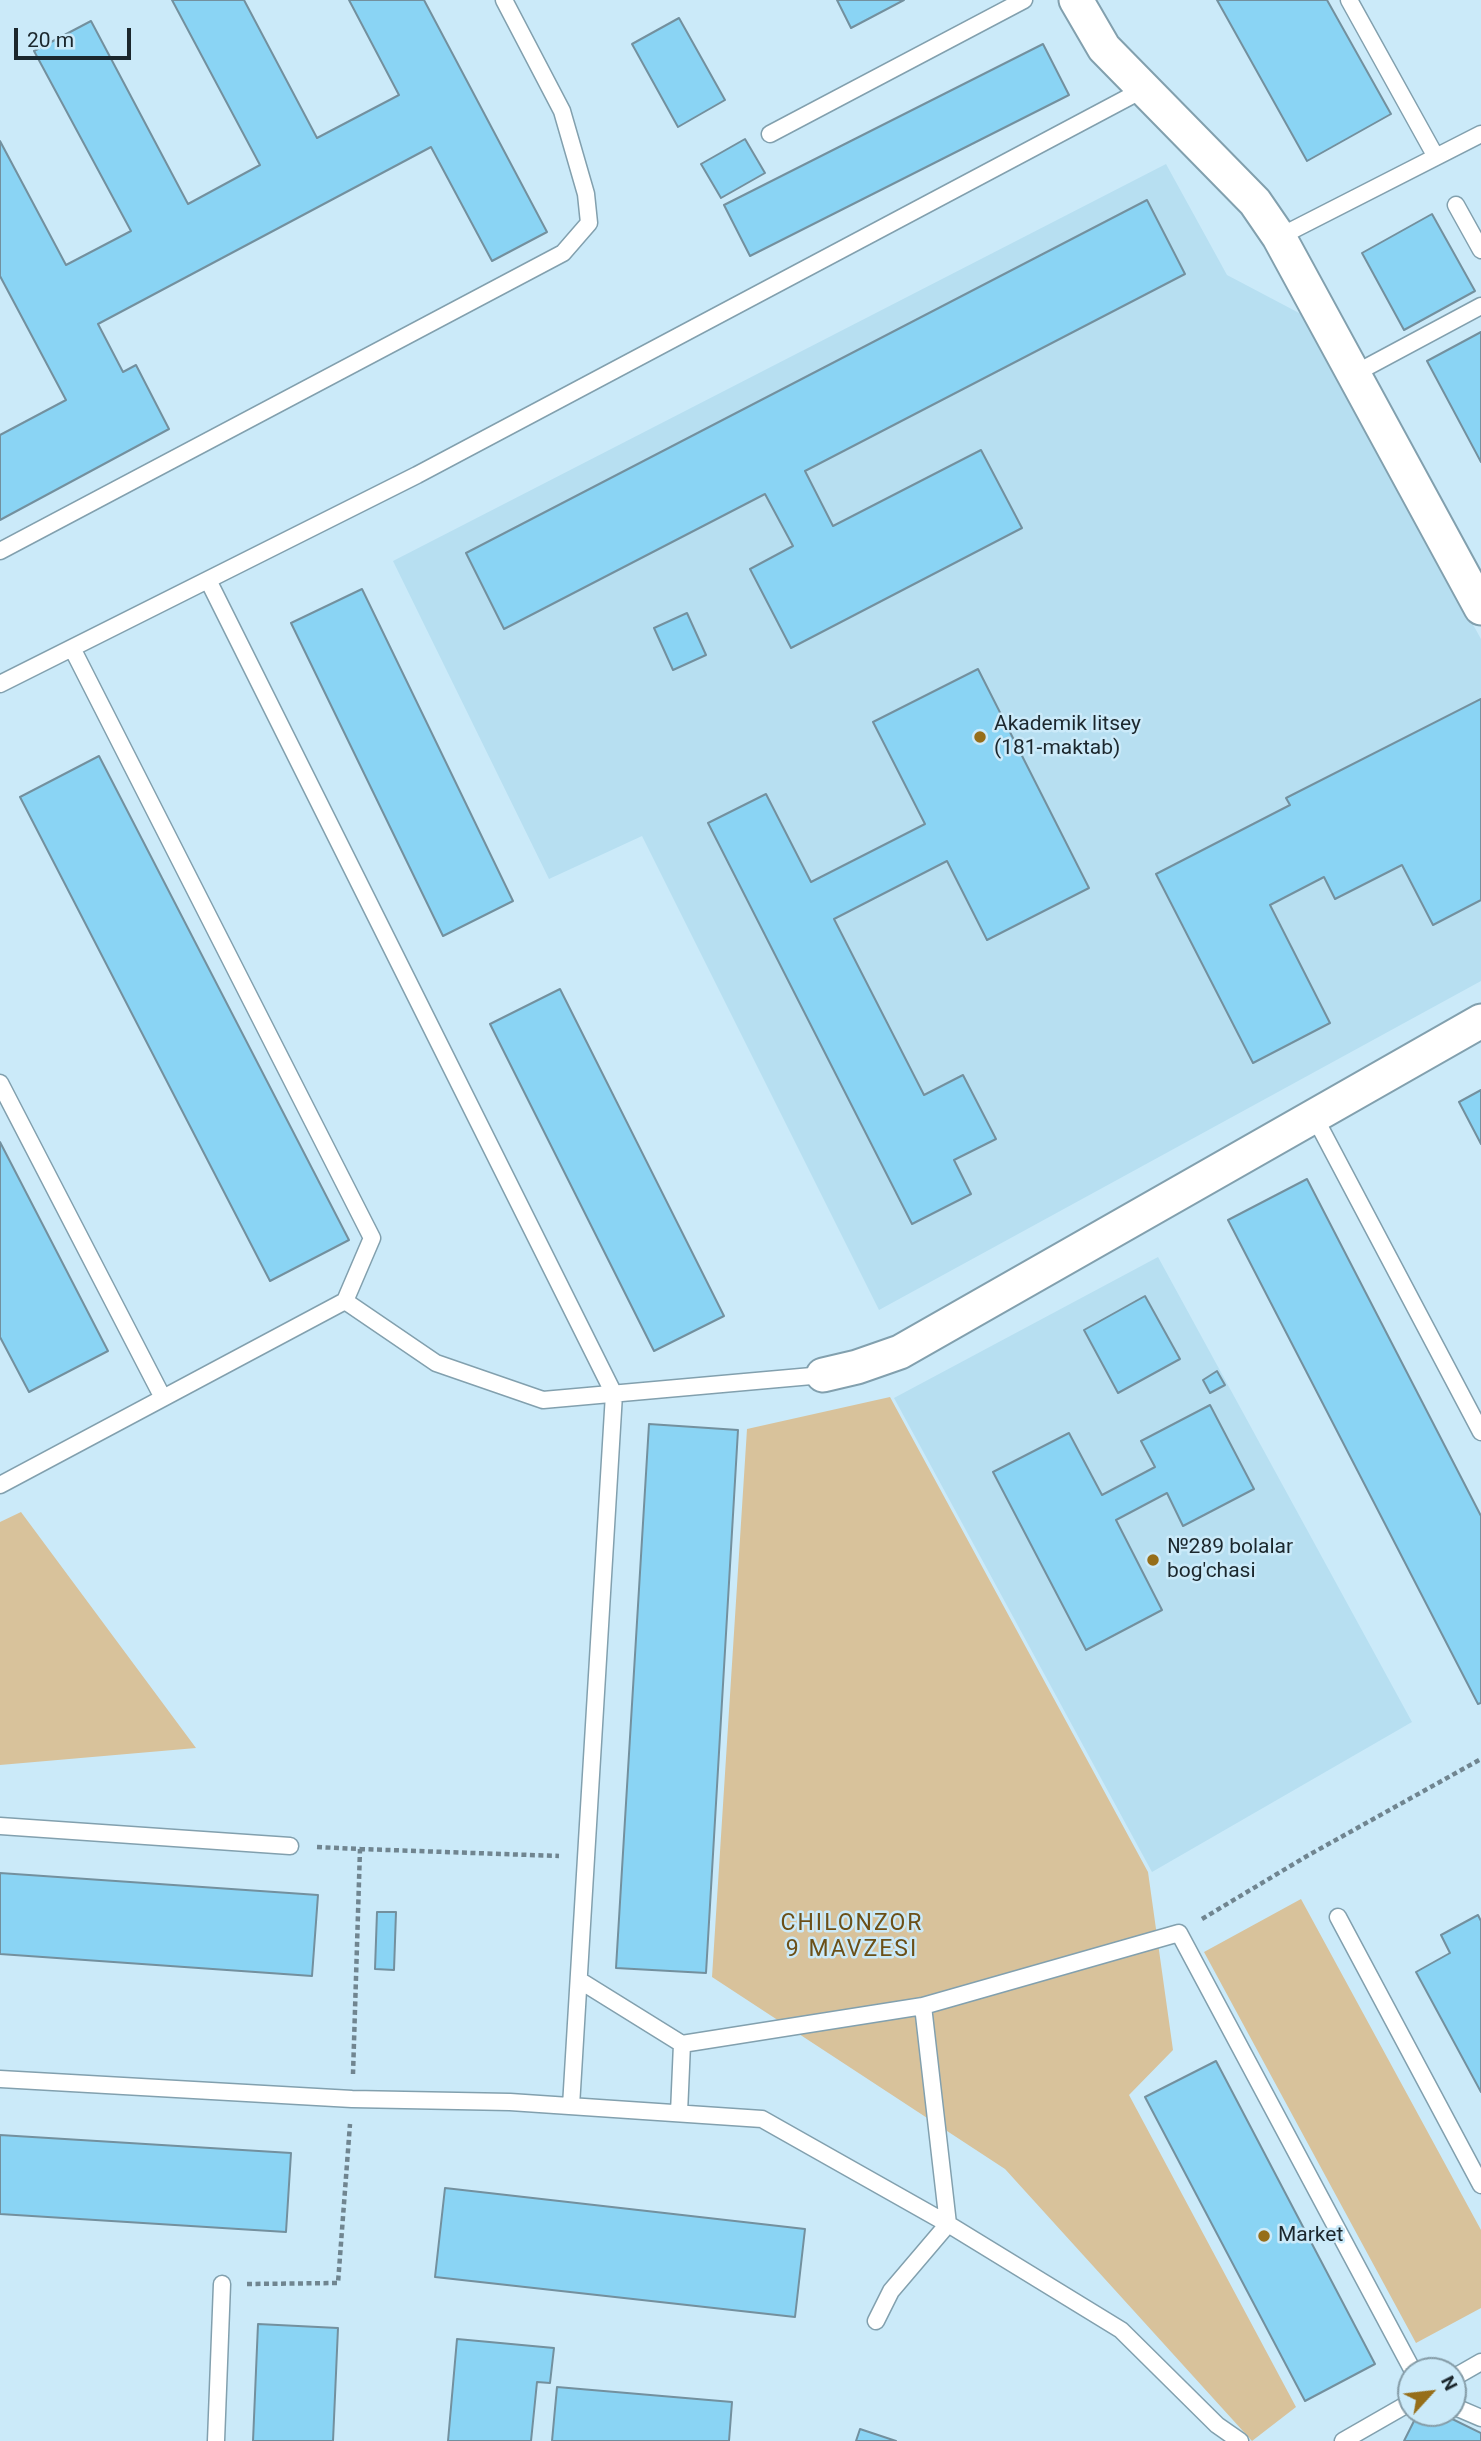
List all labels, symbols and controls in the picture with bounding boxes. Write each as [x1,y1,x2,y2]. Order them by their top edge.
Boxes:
scale bar [18,14,135,58]
text: 20 m [27,28,74,52]
place label: Akademik litsey (181-maktab) [994,712,1141,762]
marker: Akademik litsey (181-maktab) [972,729,988,745]
place label: №289 bolalar bog'chasi [1167,1535,1293,1585]
marker: №289 bolalar bog'chasi [1145,1552,1161,1568]
district label: CHILONZOR 9 MAVZESI [782,1910,922,1964]
place label: Market [1278,2223,1343,2249]
marker: Market [1256,2228,1272,2244]
north arrow [1397,2357,1467,2427]
text: N [1436,2372,1463,2394]

